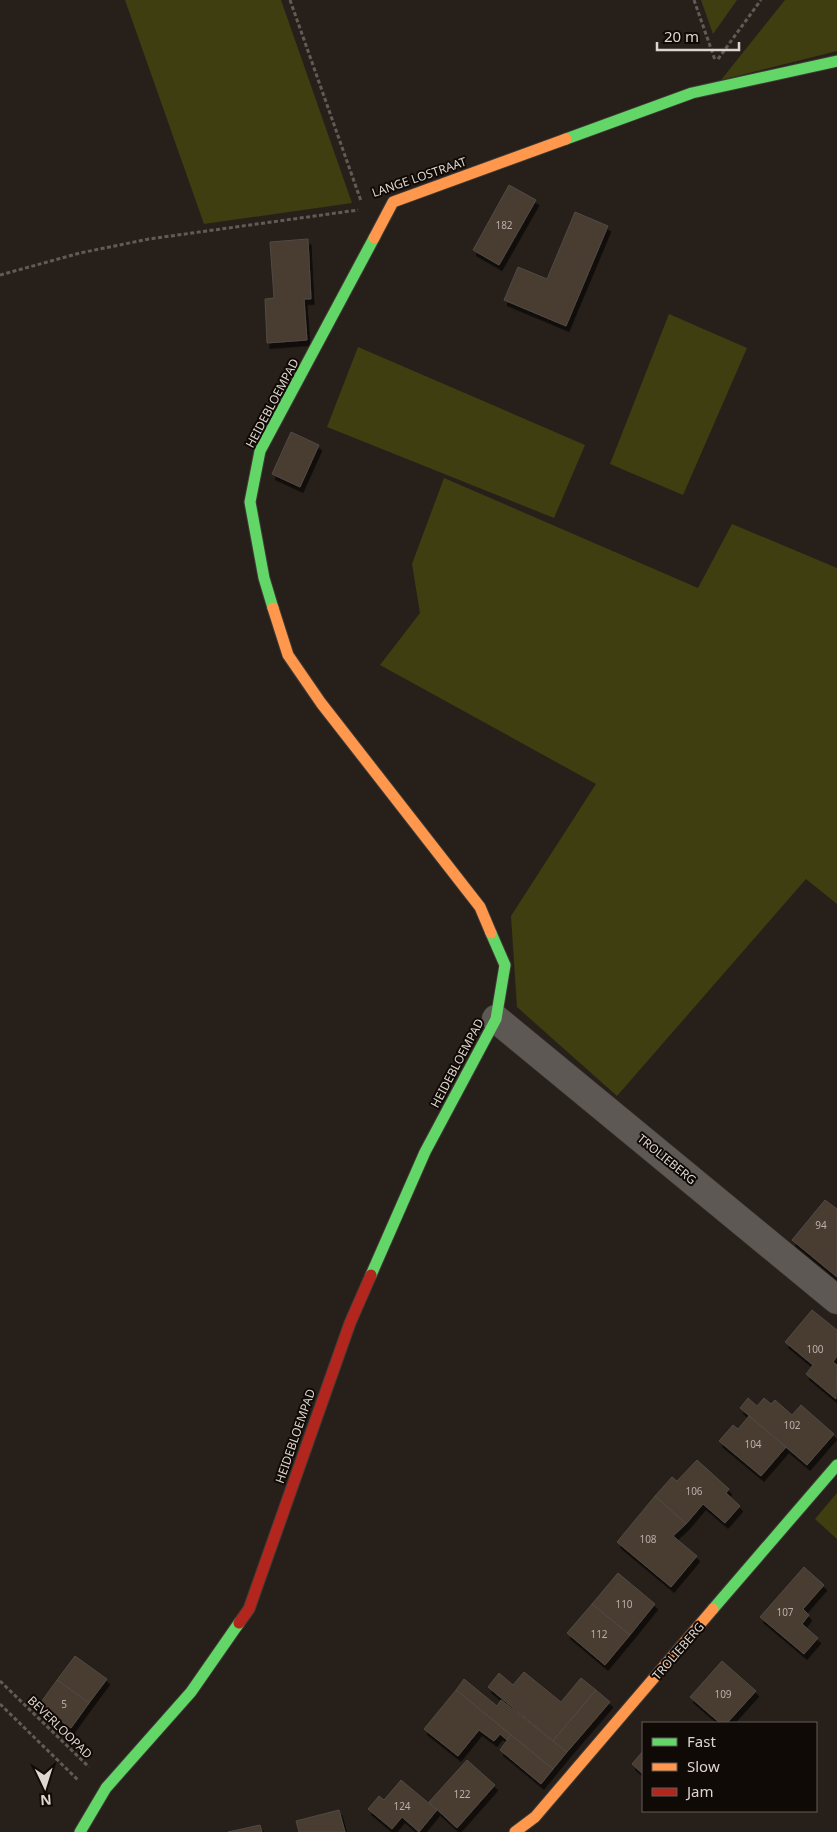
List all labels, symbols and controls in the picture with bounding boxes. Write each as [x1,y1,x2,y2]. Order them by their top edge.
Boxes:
scale bar [657,20,740,52]
text: 20 m [664,26,699,46]
street label: LANGE LOSTRAAT [369,153,469,201]
house number: 182 [495,218,513,232]
street label: HEIDEBLOEMPAD [241,355,303,451]
street label: HEIDEBLOEMPAD [426,1015,488,1111]
street label: TROLIEBERG [634,1130,700,1188]
house number: 94 [815,1218,827,1232]
house number: 100 [806,1342,824,1356]
street label: HEIDEBLOEMPAD [271,1386,319,1486]
house number: 102 [783,1418,801,1432]
house number: 104 [744,1437,762,1451]
house number: 106 [685,1484,703,1498]
house number: 108 [639,1532,657,1546]
house number: 110 [615,1597,633,1611]
house number: 107 [776,1605,794,1619]
street label: TROLIEBERG [648,1619,708,1683]
house number: 112 [590,1627,608,1641]
house number: 109 [714,1687,732,1701]
street label: BEVERLOOPAD [24,1692,96,1762]
house number: 5 [61,1697,67,1711]
legend [642,1722,817,1812]
text: Fast [687,1731,716,1751]
text: Slow [687,1756,720,1776]
north arrow [20,1762,70,1812]
text: Jam [685,1781,714,1801]
house number: 122 [453,1787,471,1801]
text: N [40,1791,52,1810]
house number: 124 [393,1799,411,1813]

